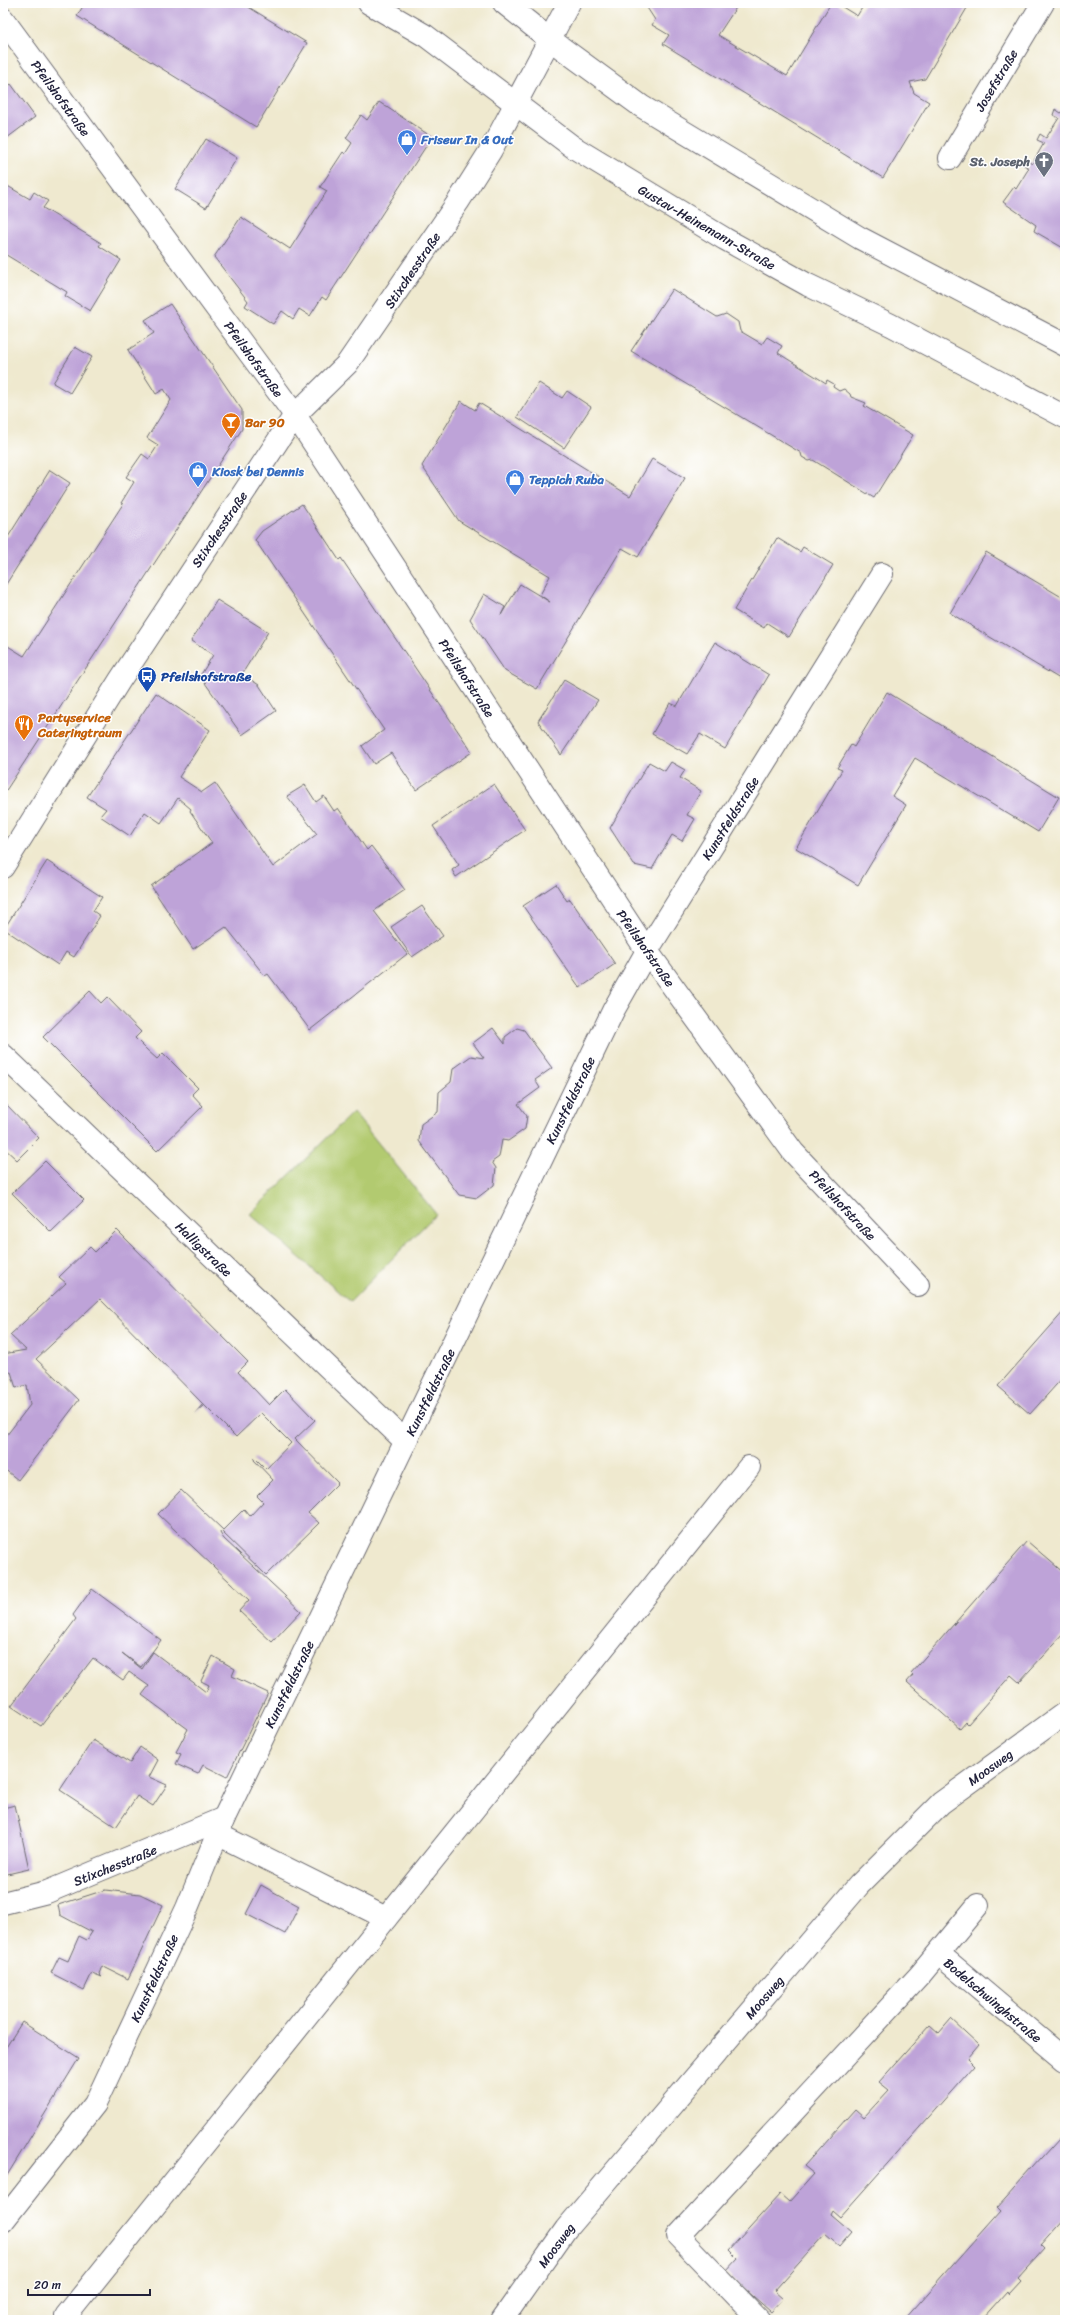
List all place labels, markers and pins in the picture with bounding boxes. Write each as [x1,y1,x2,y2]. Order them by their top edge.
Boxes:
shop icon: Friseur In & Out [396,128,418,156]
place label: Friseur In & Out [420,128,514,151]
place label: St. Joseph [969,150,1030,173]
church icon: St. Joseph [1033,150,1055,178]
bar icon: Bar 90 [220,411,242,439]
place label: Bar 90 [245,411,285,434]
shop icon: Kiosk bei Dennis [187,460,209,488]
place label: Kiosk bei Dennis [211,460,305,483]
shop icon: Teppich Ruba [504,468,526,496]
place label: Teppich Ruba [529,468,605,491]
bus stop icon: Pfeilshofstraße [136,665,158,693]
place label: Pfeilshofstraße [161,665,252,688]
place label: Partyservice Cateringtraum [37,706,122,744]
restaurant icon: Partyservice Cateringtraum [13,713,35,741]

